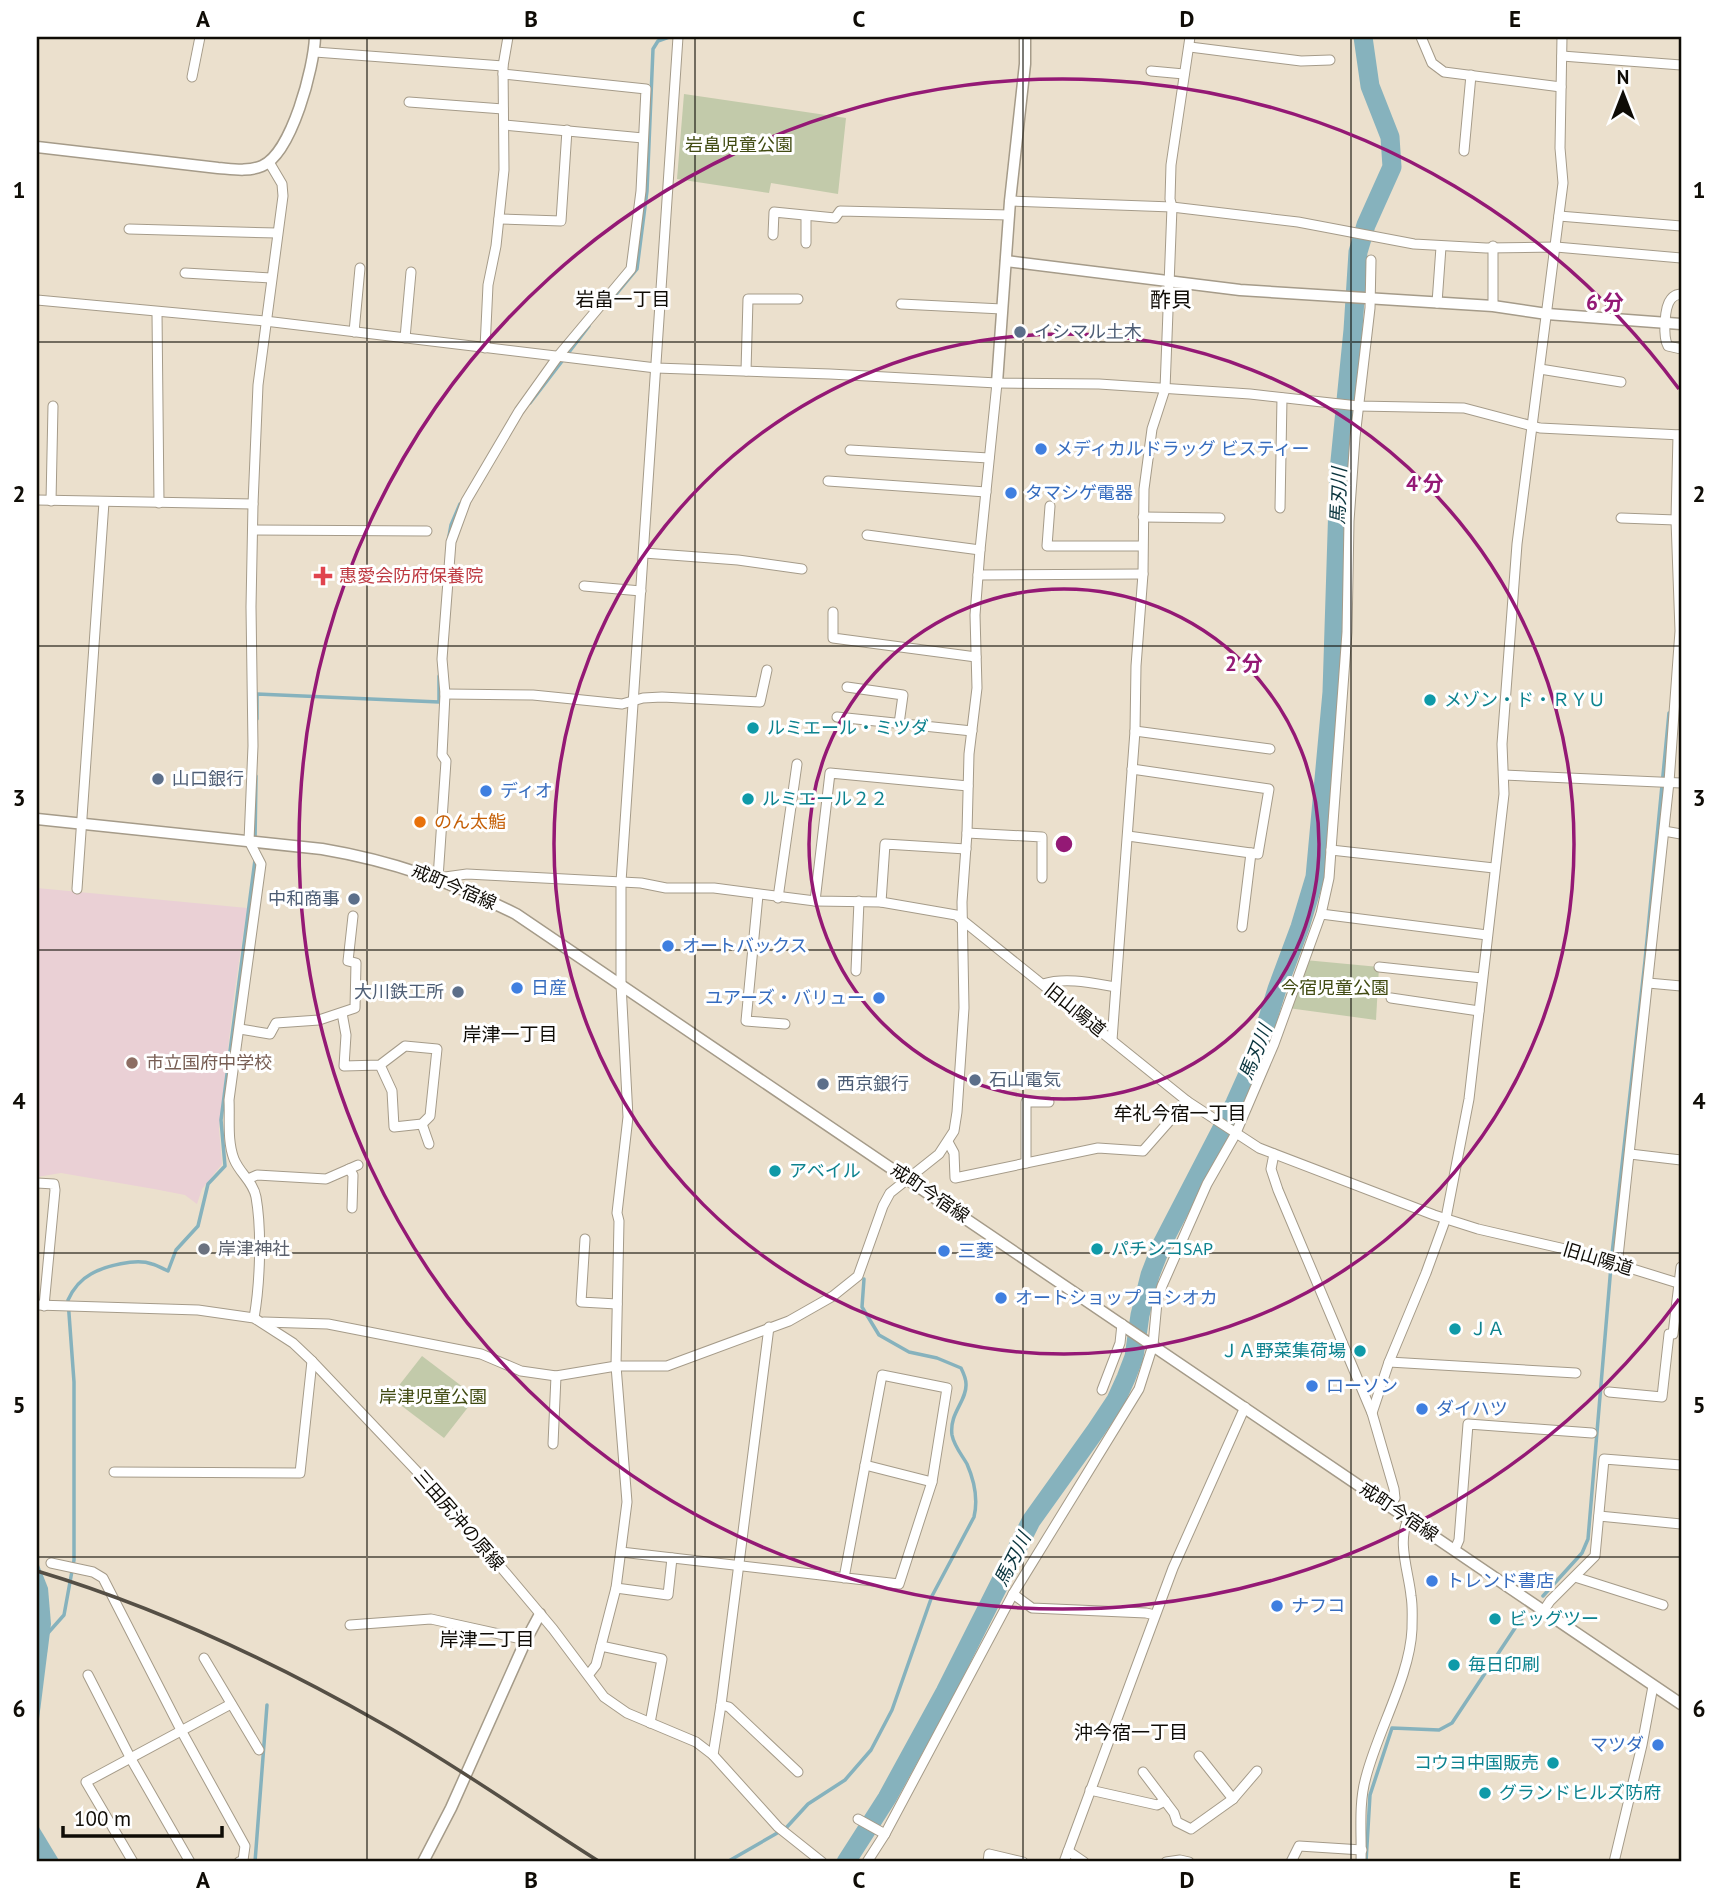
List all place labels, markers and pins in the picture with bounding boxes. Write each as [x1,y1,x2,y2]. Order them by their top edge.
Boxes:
place label: イシマル土木 [1034,320,1142,343]
marker: イシマル土木 [1012,324,1028,340]
place label: メディカルドラッグ ビスティー [1055,437,1309,460]
marker: メディカルドラッグ ビスティー [1033,441,1049,457]
place label: タマシゲ電器 [1025,481,1133,504]
marker: タマシゲ電器 [1003,485,1019,501]
place label: 惠愛会防府保養院 [339,564,483,587]
marker: 惠愛会防府保養院 [313,566,333,586]
place label: メゾン・ド・ＲＹＵ [1444,688,1606,711]
marker: メゾン・ド・ＲＹＵ [1422,692,1438,708]
place label: ルミエール・ミツダ [767,716,929,739]
marker: ルミエール・ミツダ [745,720,761,736]
place label: 山口銀行 [172,767,244,790]
marker: 山口銀行 [150,771,166,787]
place label: ディオ [500,779,553,802]
marker: ディオ [478,783,494,799]
place label: ルミエール２２ [762,787,888,810]
marker: ルミエール２２ [740,791,756,807]
place label: のん太鮨 [434,810,506,833]
marker: のん太鮨 [412,814,428,830]
centre of rings [1052,832,1076,856]
place label: 中和商事 [268,887,340,910]
marker: 中和商事 [346,891,362,907]
place label: オートバックス [682,934,807,957]
marker: オートバックス [660,938,676,954]
place label: 日産 [531,976,567,999]
place label: 大川鉄工所 [354,980,444,1003]
marker: 日産 [509,980,525,996]
marker: 大川鉄工所 [450,984,466,1000]
place label: ユアーズ・バリュー [705,986,865,1009]
marker: ユアーズ・バリュー [871,990,887,1006]
place label: 市立国府中学校 [146,1051,272,1074]
marker: 市立国府中学校 [124,1055,140,1071]
place label: 石山電気 [989,1068,1061,1091]
place label: 西京銀行 [837,1072,909,1095]
marker: 石山電気 [967,1072,983,1088]
marker: 西京銀行 [815,1076,831,1092]
place label: アベイル [789,1159,861,1182]
marker: アベイル [767,1163,783,1179]
place label: 岸津神社 [218,1237,290,1260]
place label: パチンコSAP [1111,1237,1213,1260]
place label: 三菱 [958,1239,994,1262]
marker: 岸津神社 [196,1241,212,1257]
marker: パチンコSAP [1089,1241,1105,1257]
marker: 三菱 [936,1243,952,1259]
place label: オートショップ ヨシオカ [1015,1286,1218,1309]
marker: オートショップ ヨシオカ [993,1290,1009,1306]
place label: ＪＡ [1469,1317,1505,1340]
marker: ＪＡ [1447,1321,1463,1337]
place label: ＪＡ野菜集荷場 [1220,1339,1346,1362]
marker: ＪＡ野菜集荷場 [1352,1343,1368,1359]
place label: ローソン [1326,1374,1398,1397]
marker: ローソン [1304,1378,1320,1394]
place label: ダイハツ [1436,1397,1508,1420]
marker: ダイハツ [1414,1401,1430,1417]
place label: トレンド書店 [1446,1569,1554,1592]
marker: トレンド書店 [1424,1573,1440,1589]
place label: ナフコ [1291,1594,1345,1617]
marker: ナフコ [1269,1598,1285,1614]
place label: ビッグツー [1509,1607,1599,1630]
marker: ビッグツー [1487,1611,1503,1627]
place label: 毎日印刷 [1468,1653,1540,1676]
marker: 毎日印刷 [1446,1657,1462,1673]
place label: マツダ [1590,1733,1644,1756]
marker: マツダ [1650,1737,1666,1753]
place label: コウヨ中国販売 [1414,1751,1539,1774]
marker: コウヨ中国販売 [1545,1755,1561,1771]
place label: グランドヒルズ防府 [1499,1781,1661,1804]
marker: グランドヒルズ防府 [1477,1785,1493,1801]

